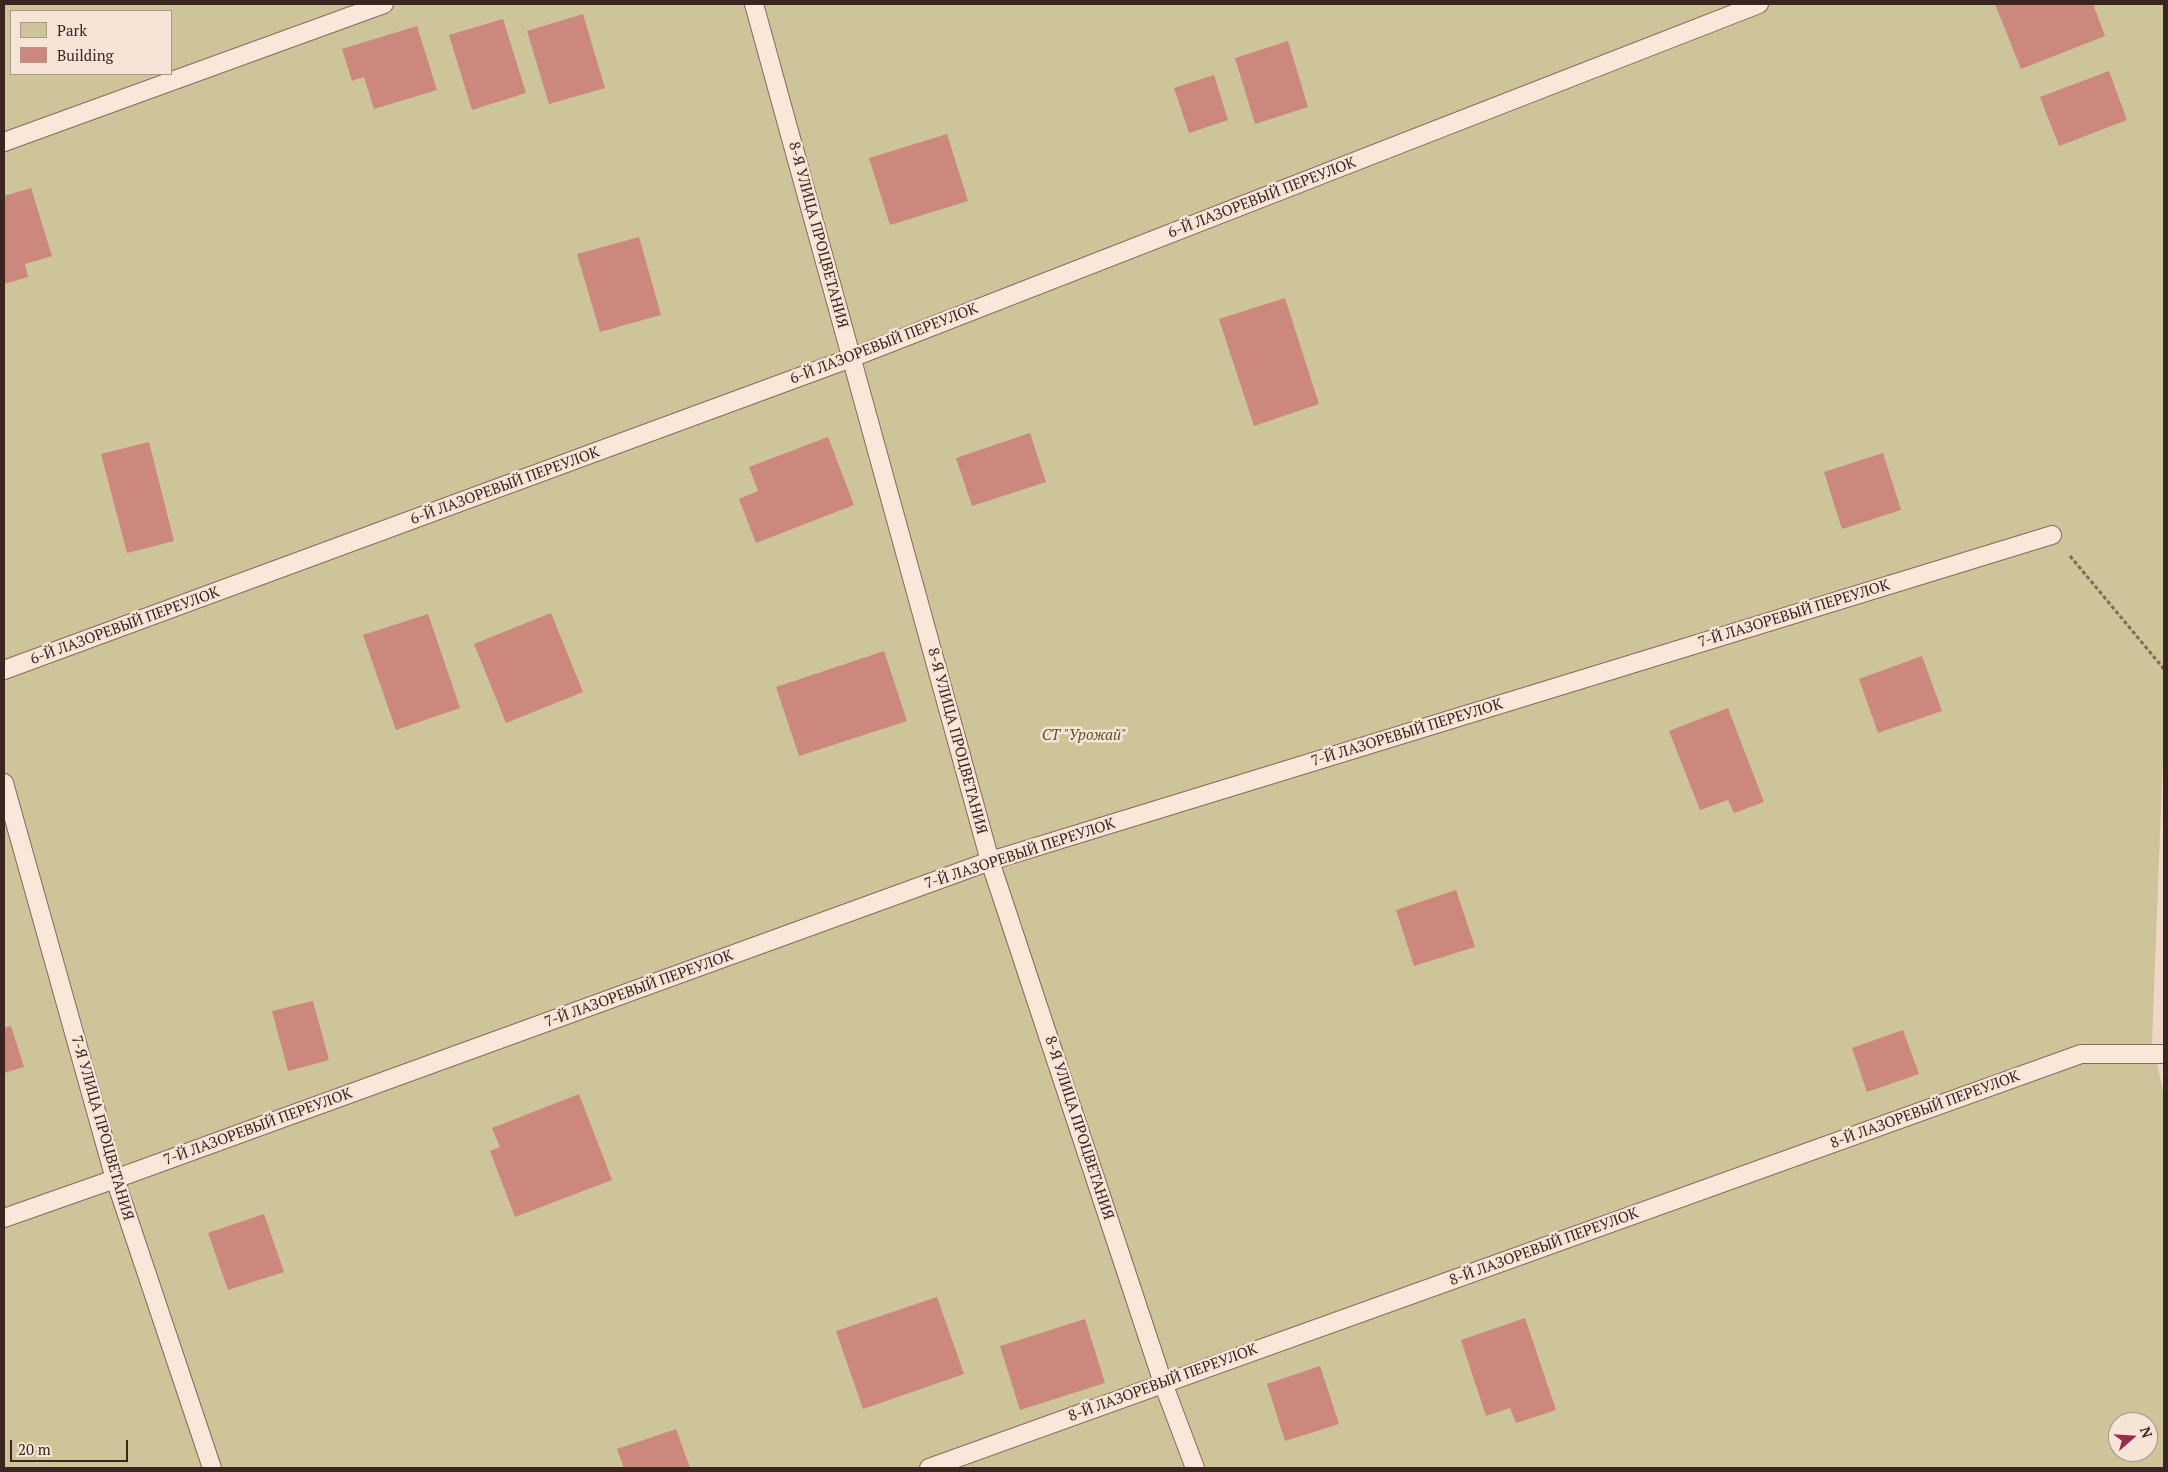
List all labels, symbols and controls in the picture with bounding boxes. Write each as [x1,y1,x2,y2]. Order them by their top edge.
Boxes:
legend [10,10,172,75]
text: Park [57,20,87,40]
text: Building [57,45,114,65]
street label: 8-Я УЛИЦА ПРОЦВЕТАНИЯ [784,140,852,330]
street label: 6-Й ЛАЗОРЕВЫЙ ПЕРЕУЛОК [1165,154,1359,242]
street label: 6-Й ЛАЗОРЕВЫЙ ПЕРЕУЛОК [787,300,981,388]
street label: 6-Й ЛАЗОРЕВЫЙ ПЕРЕУЛОК [408,443,602,529]
street label: 7-Й ЛАЗОРЕВЫЙ ПЕРЕУЛОК [1696,576,1892,652]
street label: 6-Й ЛАЗОРЕВЫЙ ПЕРЕУЛОК [28,583,222,669]
street label: 8-Я УЛИЦА ПРОЦВЕТАНИЯ [923,646,991,836]
street label: 7-Й ЛАЗОРЕВЫЙ ПЕРЕУЛОК [1309,695,1505,771]
park label: СТ "Урожай" [1042,727,1126,745]
street label: 7-Й ЛАЗОРЕВЫЙ ПЕРЕУЛОК [922,815,1118,893]
street label: 7-Й ЛАЗОРЕВЫЙ ПЕРЕУЛОК [542,946,736,1032]
street label: 7-Я УЛИЦА ПРОЦВЕТАНИЯ [67,1034,137,1222]
street label: 8-Я УЛИЦА ПРОЦВЕТАНИЯ [1041,1034,1117,1222]
street label: 8-Й ЛАЗОРЕВЫЙ ПЕРЕУЛОК [1828,1067,2022,1153]
street label: 7-Й ЛАЗОРЕВЫЙ ПЕРЕУЛОК [161,1084,355,1170]
street label: 8-Й ЛАЗОРЕВЫЙ ПЕРЕУЛОК [1447,1204,1641,1290]
street label: 8-Й ЛАЗОРЕВЫЙ ПЕРЕУЛОК [1066,1340,1260,1426]
north arrow [2108,1412,2158,1462]
text: N [2136,1424,2157,1440]
scale bar [12,1430,130,1462]
text: 20 m [18,1439,51,1459]

